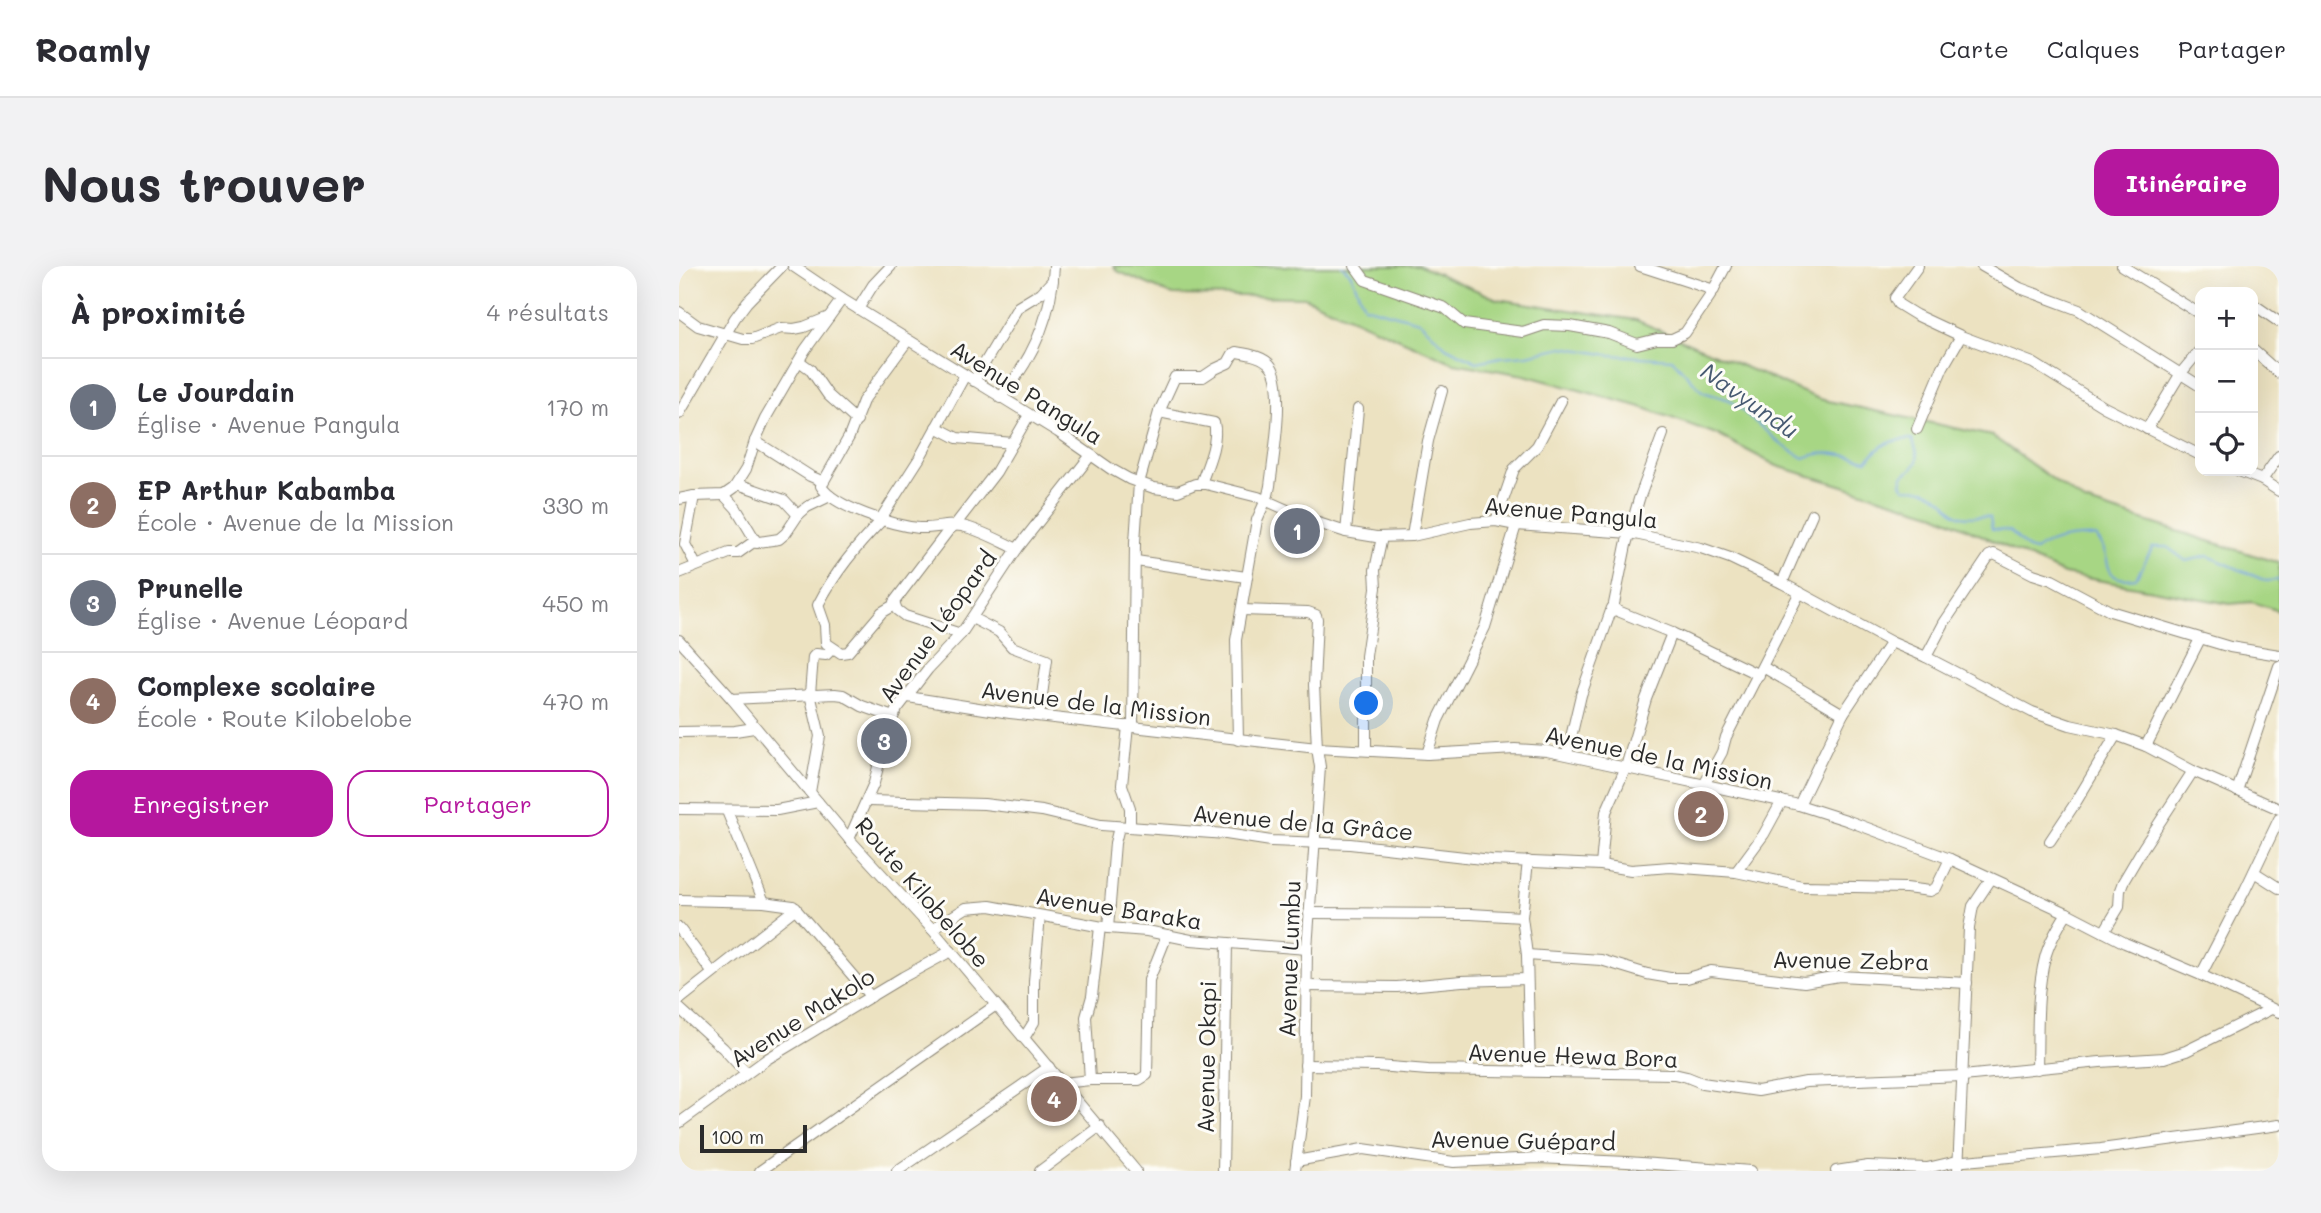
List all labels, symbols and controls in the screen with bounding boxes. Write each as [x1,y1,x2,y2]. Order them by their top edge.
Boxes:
text: Roamly [35,27,151,70]
text: Carte [1939,33,2009,64]
text: Calques [2047,33,2140,64]
text: Partager [2178,33,2286,64]
button: Itinéraire [2094,149,2279,216]
text: Nous trouver [42,151,366,214]
map controls [2195,287,2258,476]
button: + [2195,287,2258,350]
text: À proximité [70,292,246,332]
text: 4 résultats [487,297,609,327]
street label: Avenue Pangula [945,333,1109,451]
button: − [2195,350,2258,413]
water label: Navyundu [1695,355,1805,445]
text: Le Jourdain [137,375,294,409]
text: 1 [88,392,98,422]
text: 170 m [546,392,609,422]
text: Église · Avenue Pangula [137,409,401,439]
button: locate [2195,413,2258,476]
text: EP Arthur Kabamba [137,473,396,507]
street label: Avenue Pangula [1483,489,1659,535]
text: 2 [87,490,99,520]
text: 330 m [542,490,609,520]
pin: 1 [1274,505,1320,557]
text: École · Avenue de la Mission [137,507,454,537]
street label: Avenue Léopard [872,544,1002,708]
text: Prunelle [137,571,243,605]
text: 3 [86,588,100,618]
text: 450 m [542,588,609,618]
text: Église · Avenue Léopard [137,605,408,635]
text: Complexe scolaire [137,669,375,703]
street label: Avenue de la Mission [979,674,1213,732]
text: 4 [86,686,100,716]
text: 470 m [543,686,609,716]
your location [1349,686,1383,720]
text: École · Route Kilobelobe [137,703,412,733]
pin: 3 [861,715,907,767]
street label: Avenue de la Mission [1543,718,1775,796]
button: Enregistrer [70,770,333,837]
button: Partager [347,770,609,837]
pin: 2 [1678,788,1724,840]
street label: Avenue de la Grâce [1191,797,1415,847]
street label: Route Kilobelobe [849,810,997,974]
street label: Avenue Baraka [1034,880,1204,936]
street label: Avenue Lumbu [1271,880,1307,1038]
street label: Avenue Zebra [1772,944,1930,976]
street label: Avenue Makolo [724,961,880,1073]
street label: Avenue Okapi [1190,980,1222,1134]
street label: Avenue Hewa Bora [1467,1036,1679,1074]
pin: 4 [1031,1073,1077,1125]
scale bar [700,1122,807,1154]
street label: Avenue Guépard [1430,1123,1616,1157]
text: 100 m [711,1124,764,1149]

